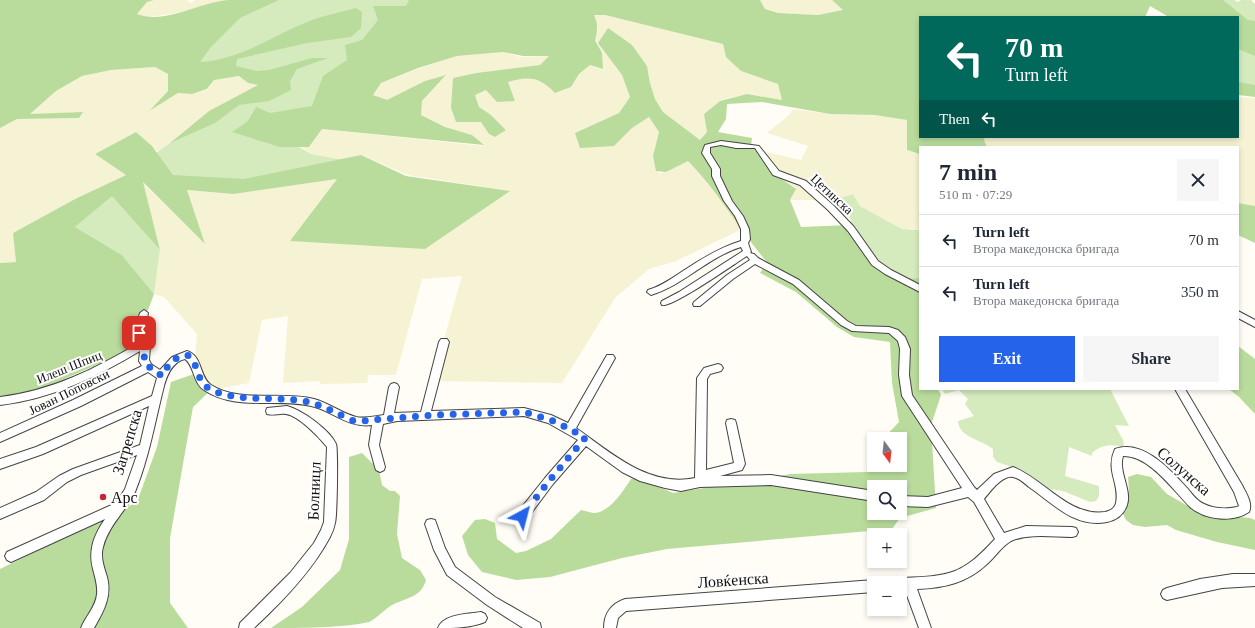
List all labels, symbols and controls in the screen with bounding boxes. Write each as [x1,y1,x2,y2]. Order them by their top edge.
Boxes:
icon: left [939,32,991,84]
text: 70 m [1005,32,1063,63]
text: Turn left [1005,65,1068,85]
icon: left [978,108,1000,130]
text: Then [939,111,970,127]
text: 7 min [939,159,997,185]
button: close [1177,159,1219,201]
street label: Цетинска [808,171,856,218]
text: 510 m · 07:29 [939,187,1012,202]
text: Turn left [973,224,1030,240]
icon: left [939,230,961,252]
text: 70 m [1189,232,1219,248]
text: Втора македонска бригада [973,241,1119,256]
text: Turn left [973,276,1030,292]
icon: left [939,282,961,304]
text: 350 m [1181,284,1219,300]
text: Втора македонска бригада [973,293,1119,308]
pin [122,316,156,350]
icon: arrive [128,322,150,344]
button: Exit [939,336,1075,382]
button: Share [1083,336,1219,382]
street label: Илеш Шпиц [34,347,104,387]
street label: Јован Поповски [26,366,112,418]
street label: Загрепска [109,407,146,477]
north arrow [867,432,907,472]
map controls [867,432,907,616]
street label: Солунска [1153,443,1214,499]
street label: Болницл [304,461,325,521]
button: search [867,480,907,520]
place label: Арс [111,489,138,507]
marker: Арс [98,492,108,502]
position arrow [501,495,543,537]
button: + [867,528,907,568]
street label: Ловќенска [697,569,769,591]
button: − [867,576,907,616]

